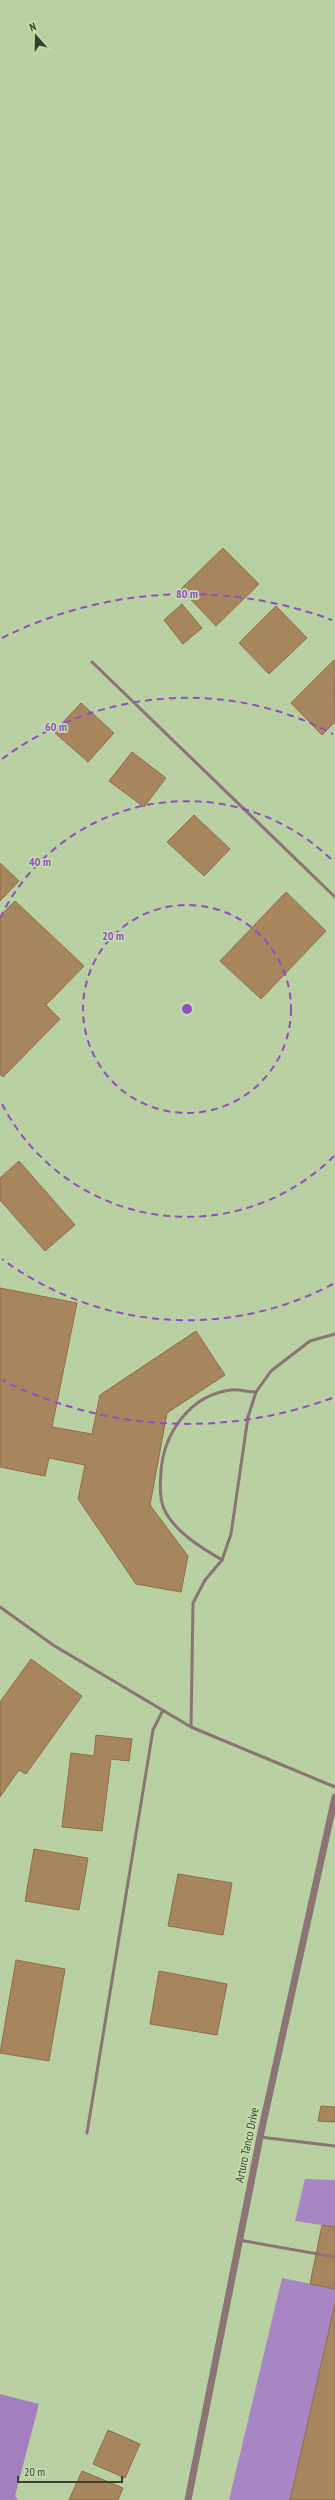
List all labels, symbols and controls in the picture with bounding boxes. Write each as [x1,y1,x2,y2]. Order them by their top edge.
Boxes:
north arrow [16,16,56,56]
text: N [27,19,38,34]
text: 80 m [176,586,198,601]
text: 60 m [45,719,67,734]
text: 40 m [29,854,51,869]
text: 20 m [102,928,124,943]
centre of rings [180,1002,194,1016]
street label: Arturo Tanco Drive [231,2106,262,2184]
scale bar [18,2458,122,2484]
text: 20 m [24,2464,45,2479]

